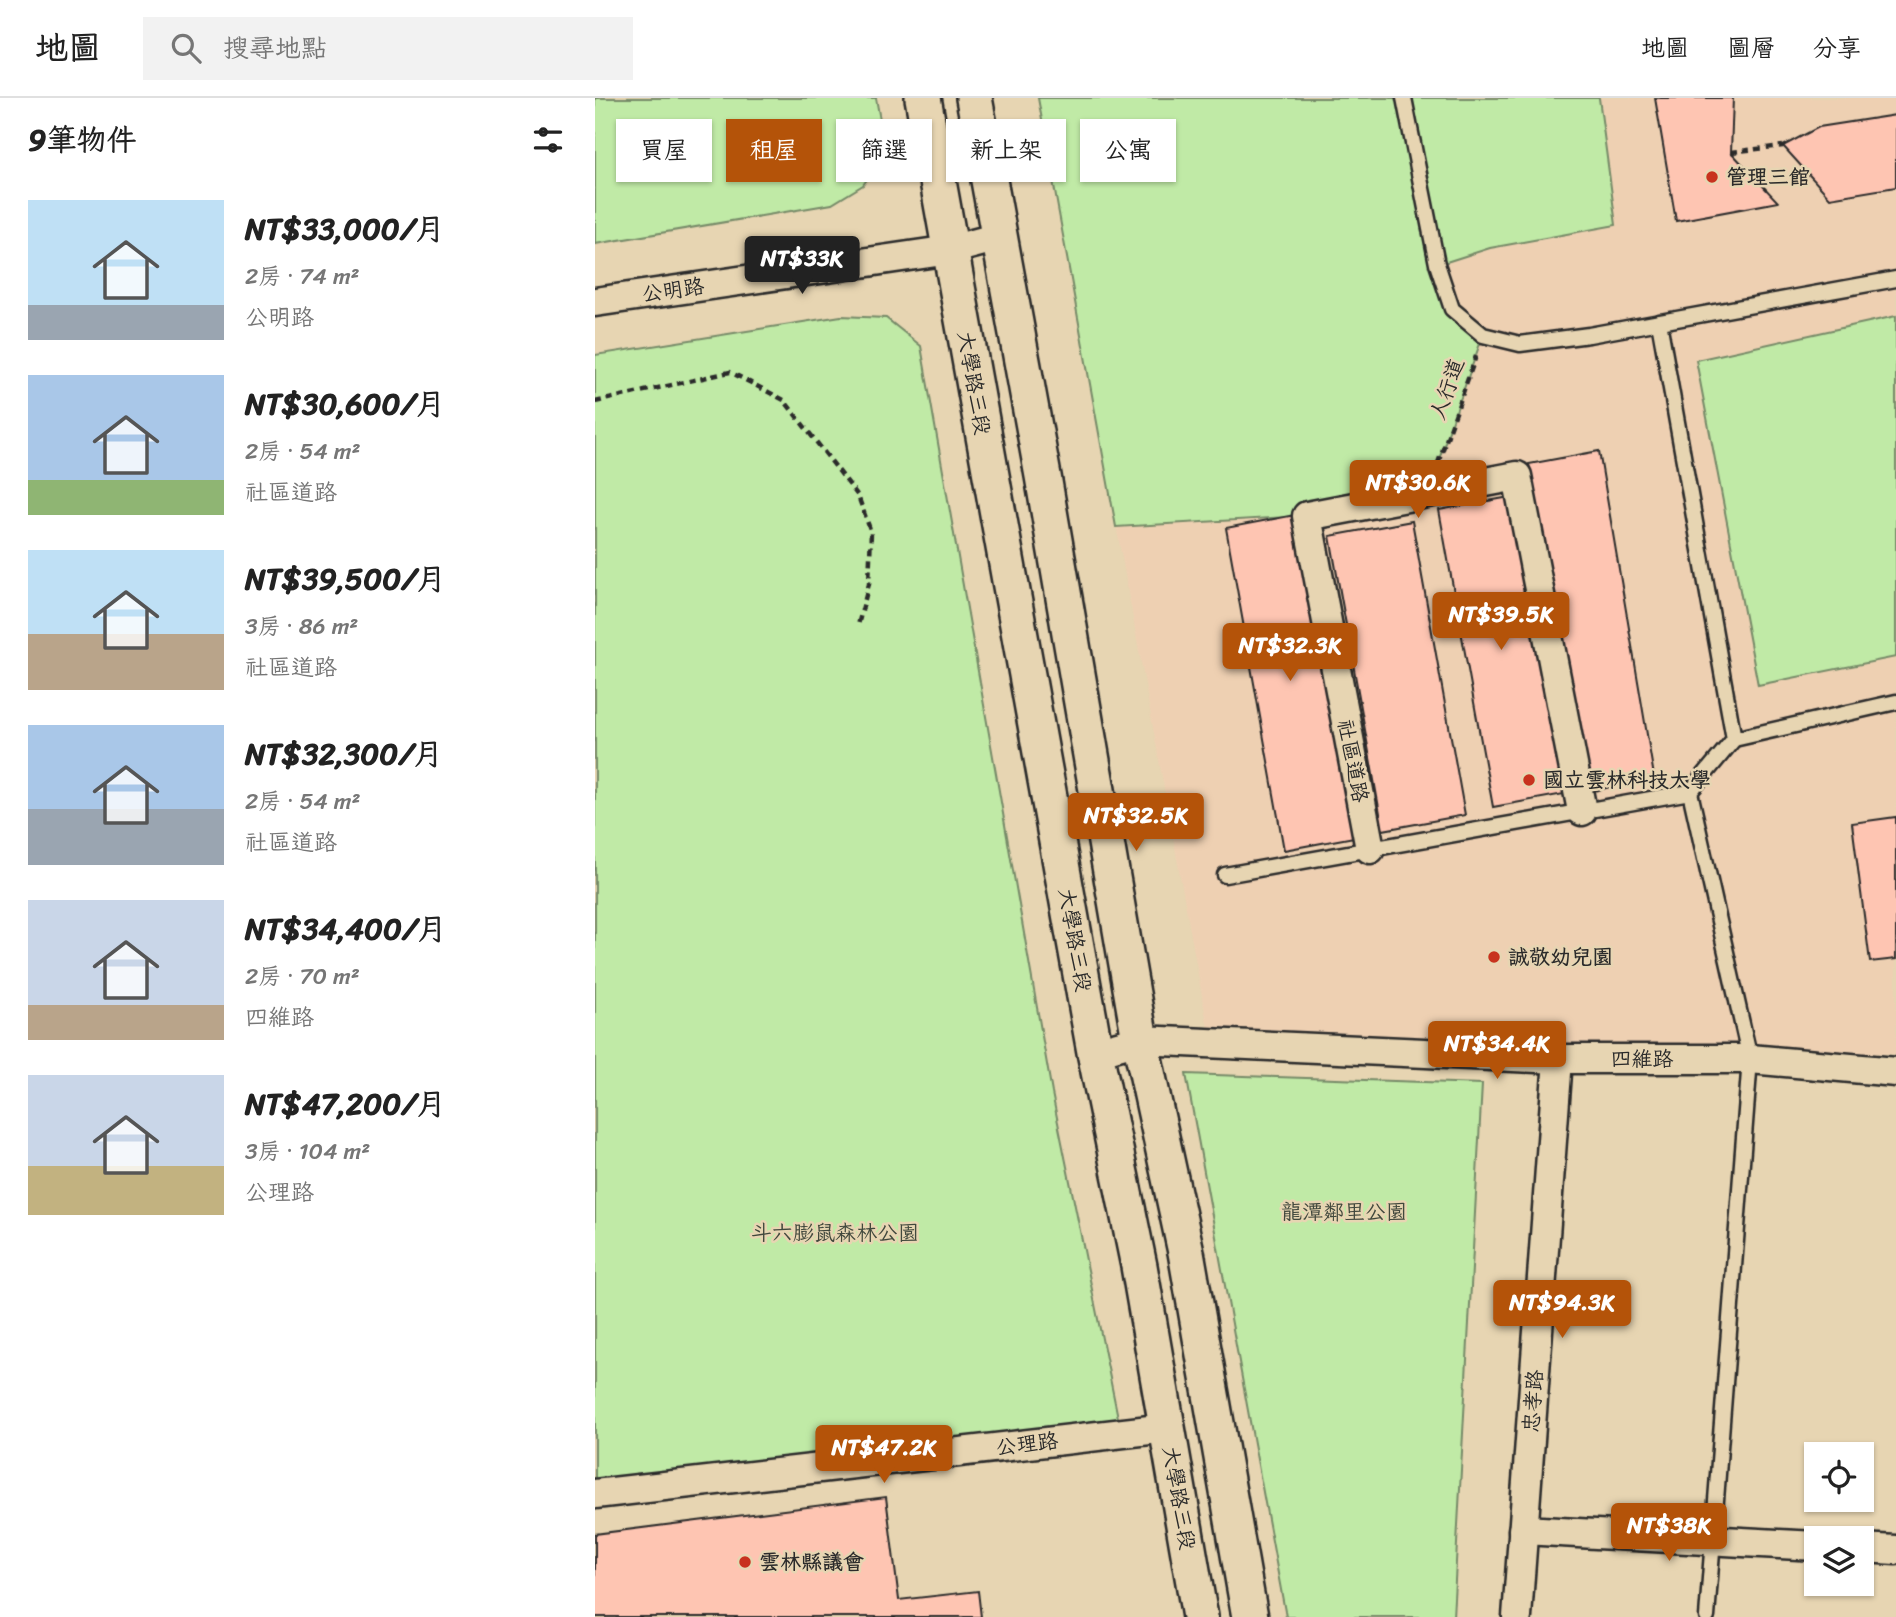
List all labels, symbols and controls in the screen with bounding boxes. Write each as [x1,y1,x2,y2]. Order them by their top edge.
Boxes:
search box [143,17,633,80]
text: 地圖 [35,19,101,77]
text: 搜尋地點 [223,25,327,71]
text: 地圖 [1641,27,1689,69]
text: 圖層 [1727,27,1775,69]
text: 分享 [1813,27,1861,69]
icon: search [167,29,205,67]
text: 9筆物件 [28,113,136,167]
chip: 買屋 [616,119,712,182]
chip: 租屋 [726,119,822,182]
chip: 篩選 [836,119,932,182]
chip: 新上架 [946,119,1066,182]
chip: 公寓 [1080,119,1176,182]
icon: filters [529,121,567,159]
place label: 管理三館 [1726,158,1810,196]
marker: 管理三館 [1704,169,1720,185]
text: NT$33,000/月 [245,202,445,256]
icon: home [84,228,168,312]
pin: NT$33K [745,236,859,296]
text: NT$33K [761,238,843,279]
text: 2房 · 74 m² [245,256,360,297]
street label: 公明路 [639,267,707,313]
text: 公明路 [245,297,314,338]
street label: 大學路三段 [946,328,1002,438]
street label: 人行道 [1419,353,1475,425]
text: NT$30,600/月 [245,377,445,431]
icon: home [84,403,168,487]
text: 2房 · 54 m² [245,431,361,472]
pin: NT$30.6K [1346,460,1490,520]
text: NT$30.6K [1366,462,1470,503]
text: 社區道路 [245,472,337,513]
text: NT$39,500/月 [245,552,446,606]
icon: home [84,578,168,662]
pin: NT$39.5K [1429,592,1573,652]
text: NT$39.5K [1448,594,1554,635]
text: 3房 · 86 m² [245,606,358,647]
pin: NT$32.3K [1218,624,1362,683]
text: NT$32.3K [1239,625,1341,666]
text: 社區道路 [245,647,337,688]
street label: 社區道路 [1326,716,1380,806]
text: NT$32,300/月 [245,727,443,781]
icon: home [84,753,168,837]
place label: 國立雲林科技大學 [1543,761,1711,799]
marker: 國立雲林科技大學 [1521,772,1537,788]
text: 2房 · 54 m² [245,781,361,822]
pin: NT$32.5K [1064,794,1208,853]
text: NT$32.5K [1084,795,1188,836]
text: 社區道路 [245,822,337,863]
street label: 大學路三段 [1047,885,1103,995]
text: NT$34,400/月 [245,902,447,956]
icon: home [84,928,168,1012]
place label: 誠敬幼兒園 [1508,938,1613,976]
marker: 誠敬幼兒園 [1486,949,1502,965]
text: 2房 · 70 m² [245,956,360,997]
text: 四維路 [245,997,314,1038]
pin: NT$34.4K [1425,1021,1569,1081]
text: NT$34.4K [1444,1023,1550,1064]
street label: 四維路 [1611,1040,1674,1078]
text: NT$47,200/月 [245,1077,446,1131]
icon: home [84,1103,168,1187]
text: 3房 · 104 m² [245,1131,370,1172]
text: 公理路 [245,1172,314,1213]
park label: 龍潭鄰里公園 [1281,1193,1407,1231]
park label: 斗六膨鼠森林公園 [751,1214,919,1252]
pin: NT$94.3K [1490,1280,1634,1340]
text: NT$94.3K [1509,1282,1615,1323]
street label: 忠孝路 [1512,1368,1554,1434]
street label: 公理路 [993,1421,1061,1467]
pin: NT$47.2K [812,1426,956,1485]
text: NT$47.2K [831,1427,937,1468]
map controls [1804,1442,1874,1596]
button: locate [1804,1442,1874,1512]
street label: 大學路三段 [1151,1443,1207,1553]
pin: NT$38K [1612,1504,1726,1563]
text: NT$38K [1627,1505,1711,1546]
button: layers [1804,1526,1874,1596]
place label: 雲林縣議會 [759,1543,864,1581]
marker: 雲林縣議會 [737,1554,753,1570]

